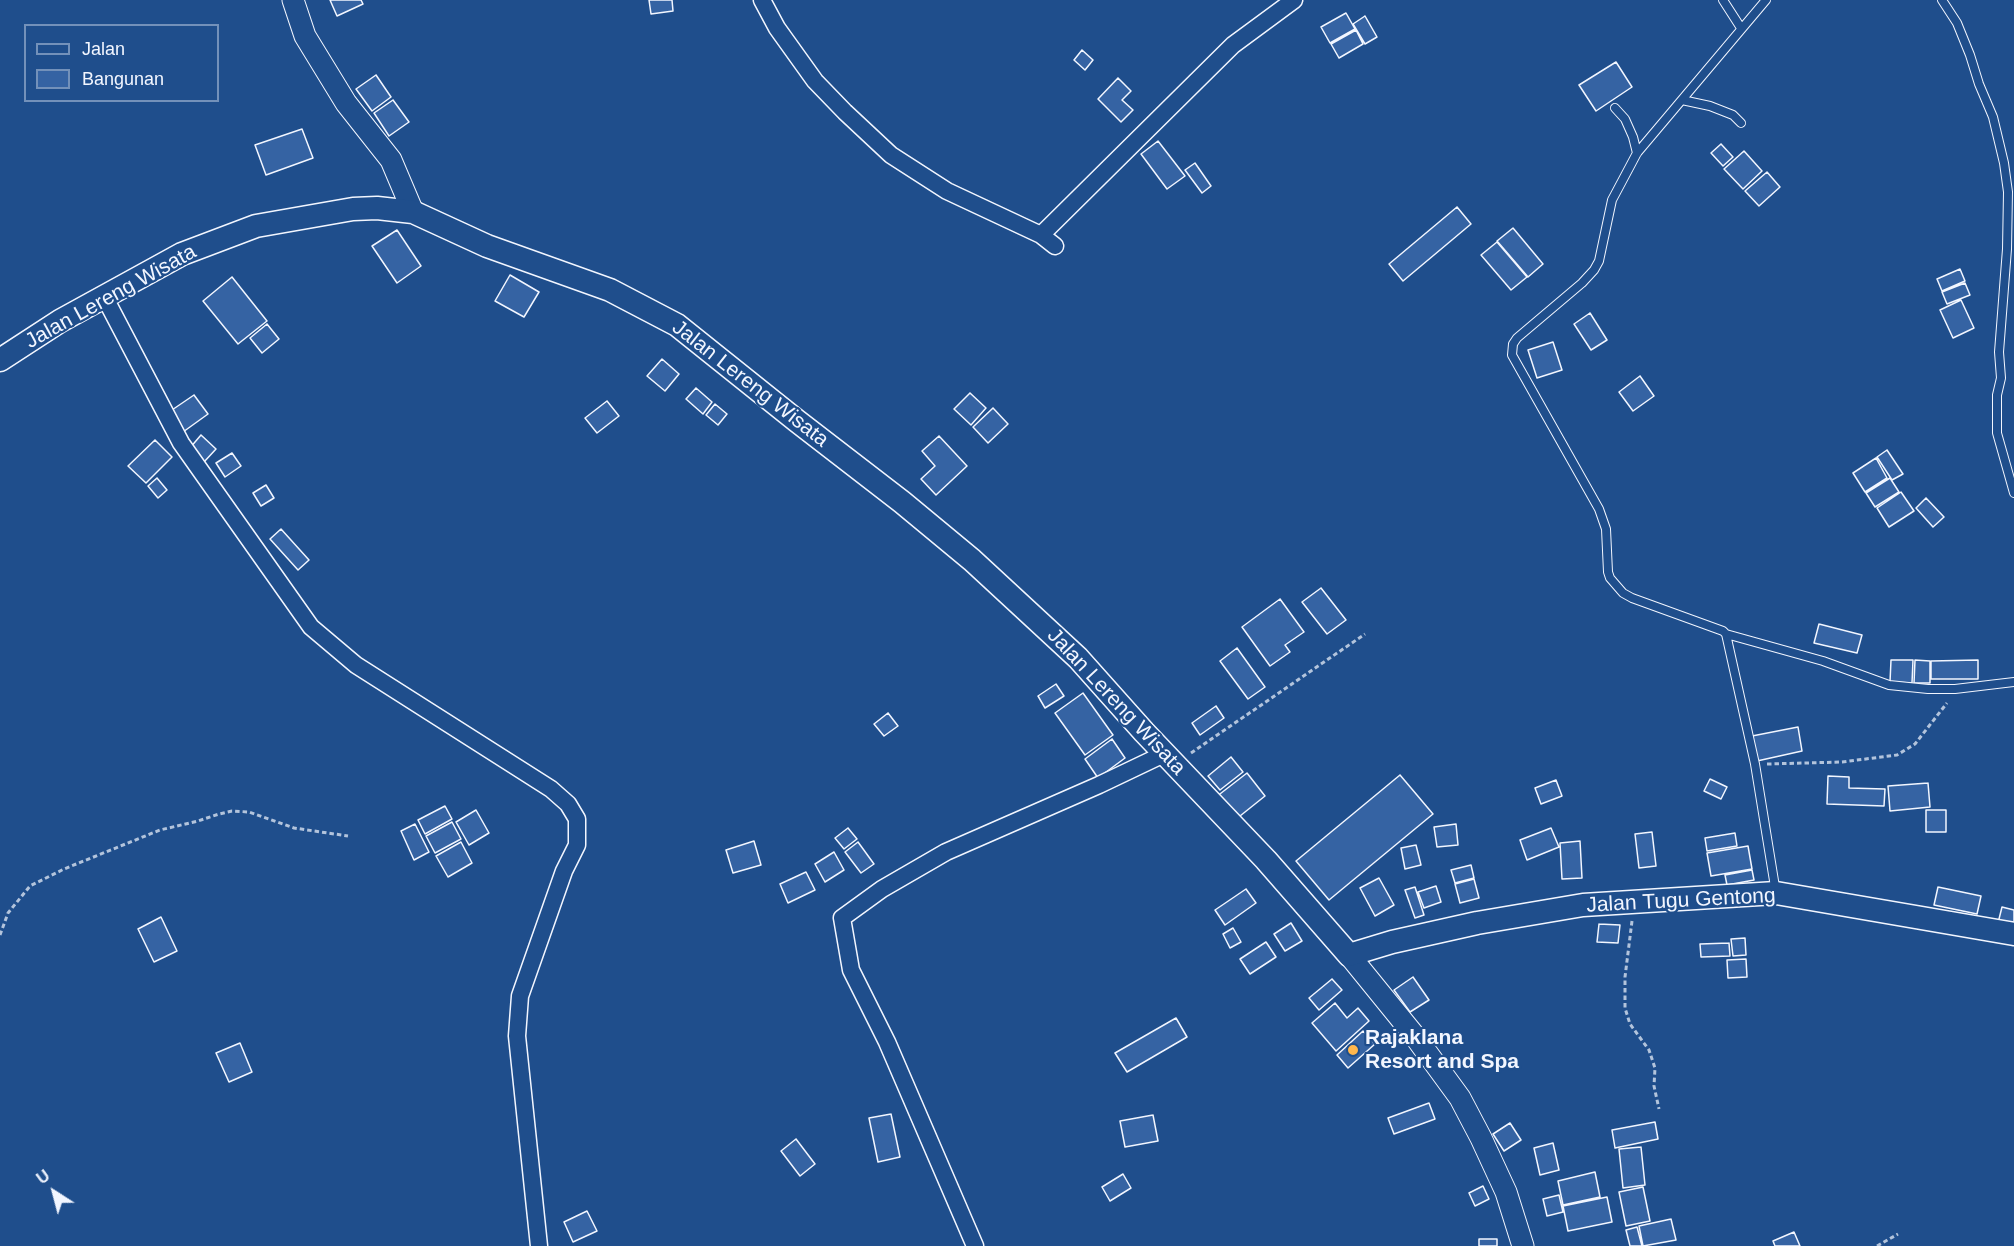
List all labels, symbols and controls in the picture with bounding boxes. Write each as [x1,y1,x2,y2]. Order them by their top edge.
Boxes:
legend [24,24,219,102]
text: Jalan [82,39,125,59]
text: Bangunan [82,69,164,89]
street label: Jalan Lereng Wisata [21,240,201,354]
street label: Jalan Lereng Wisata [667,315,833,453]
street label: Jalan Lereng Wisata [1042,623,1190,781]
street label: Jalan Tugu Gentong [1586,883,1776,919]
place label: Rajaklana Resort and Spa [1365,1025,1519,1075]
marker: Rajaklana Resort and Spa [1346,1043,1360,1057]
north arrow [24,1162,84,1222]
text: U [33,1167,53,1187]

